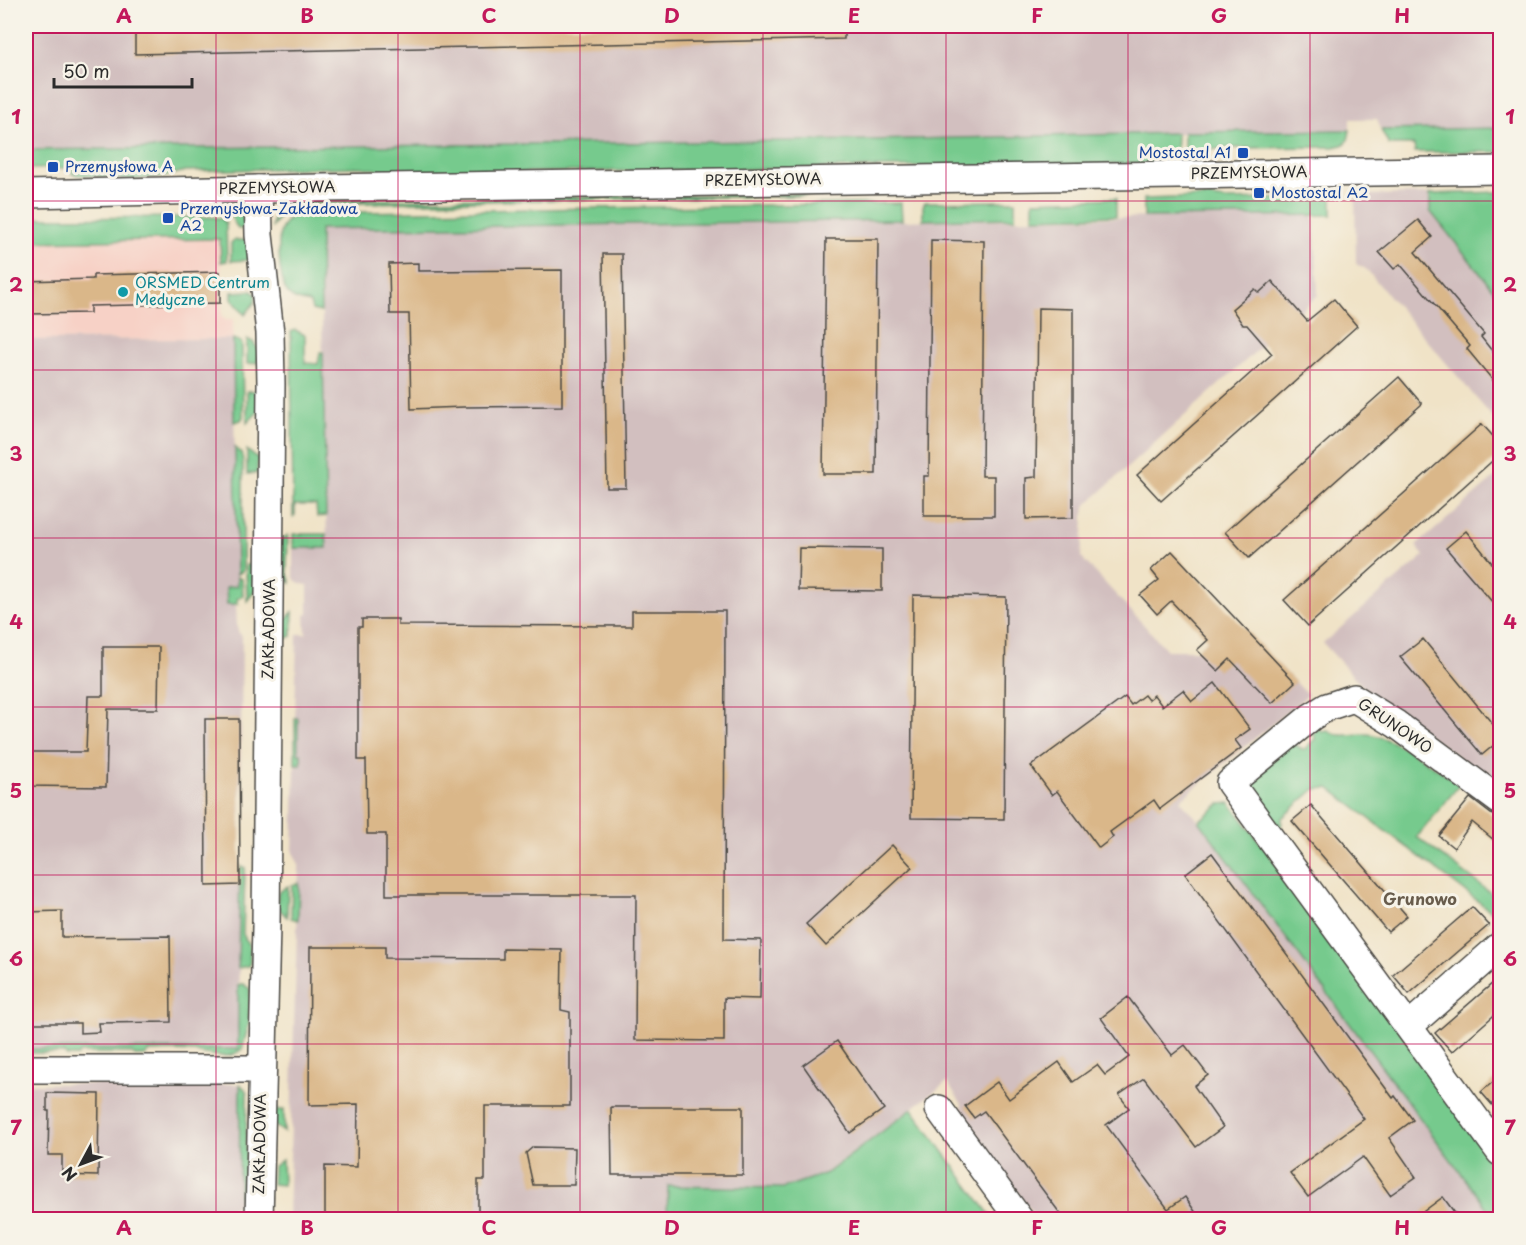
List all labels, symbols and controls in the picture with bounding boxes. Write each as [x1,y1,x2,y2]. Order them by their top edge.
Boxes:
text: A [116,0,132,30]
text: B [300,0,314,30]
text: C [481,0,497,30]
text: D [664,0,680,30]
text: E [848,0,860,30]
text: F [1031,0,1043,30]
text: G [1211,0,1227,30]
text: H [1394,0,1410,30]
scale bar [54,51,192,89]
text: 50 m [63,57,110,84]
text: 1 [11,101,21,131]
text: 1 [1505,101,1515,131]
place label: Mostostal A1 [1139,140,1231,163]
marker: Mostostal A1 [1236,146,1250,160]
place label: Przemysłowa A [65,154,173,177]
street label: PRZEMYSŁOWA [1190,159,1307,184]
marker: Przemysłowa A [46,160,60,174]
street label: PRZEMYSŁOWA [704,166,821,191]
street label: PRZEMYSŁOWA [218,174,335,199]
place label: Mostostal A2 [1271,180,1369,203]
marker: Mostostal A2 [1252,186,1266,200]
place label: Przemysłowa-Zakładowa A2 [180,196,358,236]
marker: Przemysłowa-Zakładowa A2 [161,211,175,225]
text: 2 [9,269,23,299]
text: 2 [1503,269,1517,299]
place label: ORSMED Centrum Medyczne [135,270,270,310]
marker: ORSMED Centrum Medyczne [116,285,130,299]
text: 3 [9,438,23,468]
text: 3 [1503,438,1517,468]
street label: ZAKŁADOWA [255,578,280,680]
text: 4 [9,606,23,636]
text: 4 [1503,606,1517,636]
street label: GRUNOWO [1354,691,1438,758]
text: 5 [10,775,22,805]
text: 5 [1504,775,1516,805]
district label: Grunowo [1383,886,1457,910]
text: 6 [9,943,23,973]
text: 6 [1503,943,1517,973]
street label: ZAKŁADOWA [246,1093,271,1195]
text: 7 [10,1112,22,1142]
text: 7 [1504,1112,1516,1142]
north arrow [51,1134,111,1194]
text: N [56,1162,82,1187]
text: A [116,1212,132,1242]
text: B [300,1212,314,1242]
text: C [481,1212,497,1242]
text: D [664,1212,680,1242]
text: E [848,1212,860,1242]
text: F [1031,1212,1043,1242]
text: G [1211,1212,1227,1242]
text: H [1394,1212,1410,1242]

